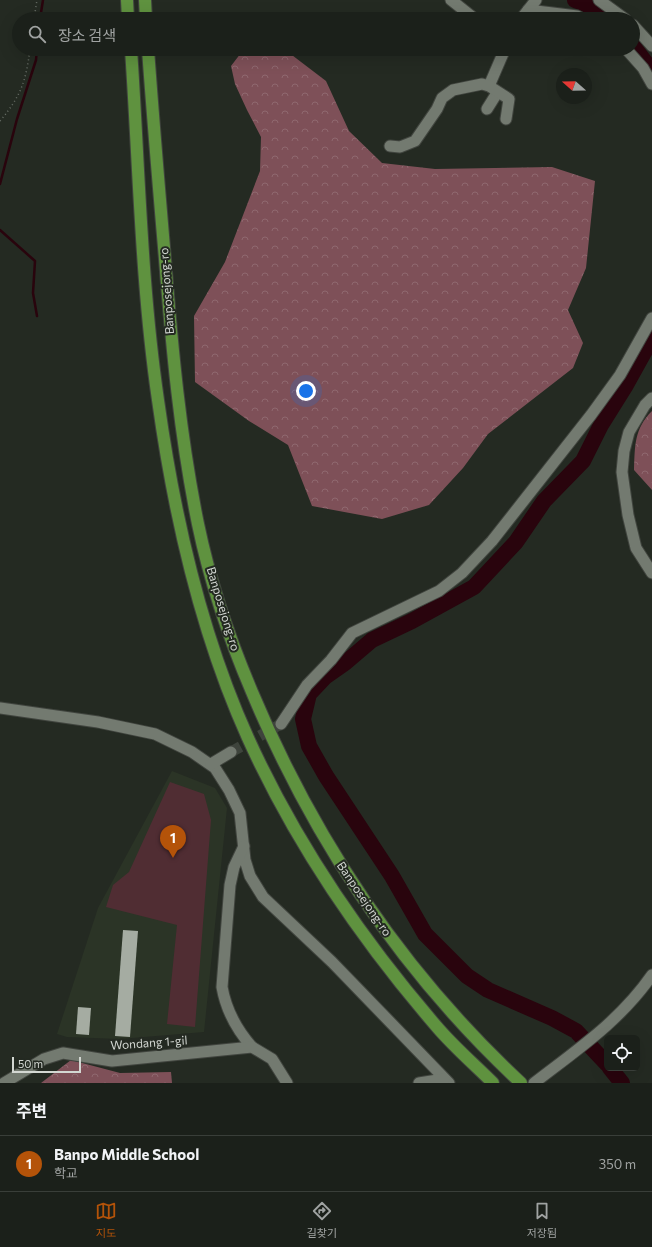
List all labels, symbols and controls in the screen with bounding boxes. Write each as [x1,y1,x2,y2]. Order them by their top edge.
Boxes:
search box [12,12,640,56]
icon: search [26,23,48,45]
text: 장소 검색 [58,26,116,44]
north arrow [556,68,592,104]
street label: Banposejong-ro [156,247,176,335]
your location [296,381,316,401]
street label: Banposejong-ro [205,565,243,652]
pin: 1 [160,825,186,858]
street label: Banposejong-ro [335,858,395,938]
street label: Wondang 1-gil [110,1032,188,1052]
map controls [604,1035,640,1071]
button: locate [604,1035,640,1071]
scale bar [12,1055,81,1074]
text: 50 m [18,1057,43,1070]
text: 주변 [16,1100,47,1121]
text: Banpo Middle School [54,1145,199,1163]
text: 1 [26,1156,32,1172]
text: 350 m [599,1156,636,1172]
text: 학교 [54,1165,78,1181]
tab: 지도 [95,1200,117,1240]
tab: 길찾기 [307,1200,337,1240]
tab: 저장됨 [527,1200,557,1240]

